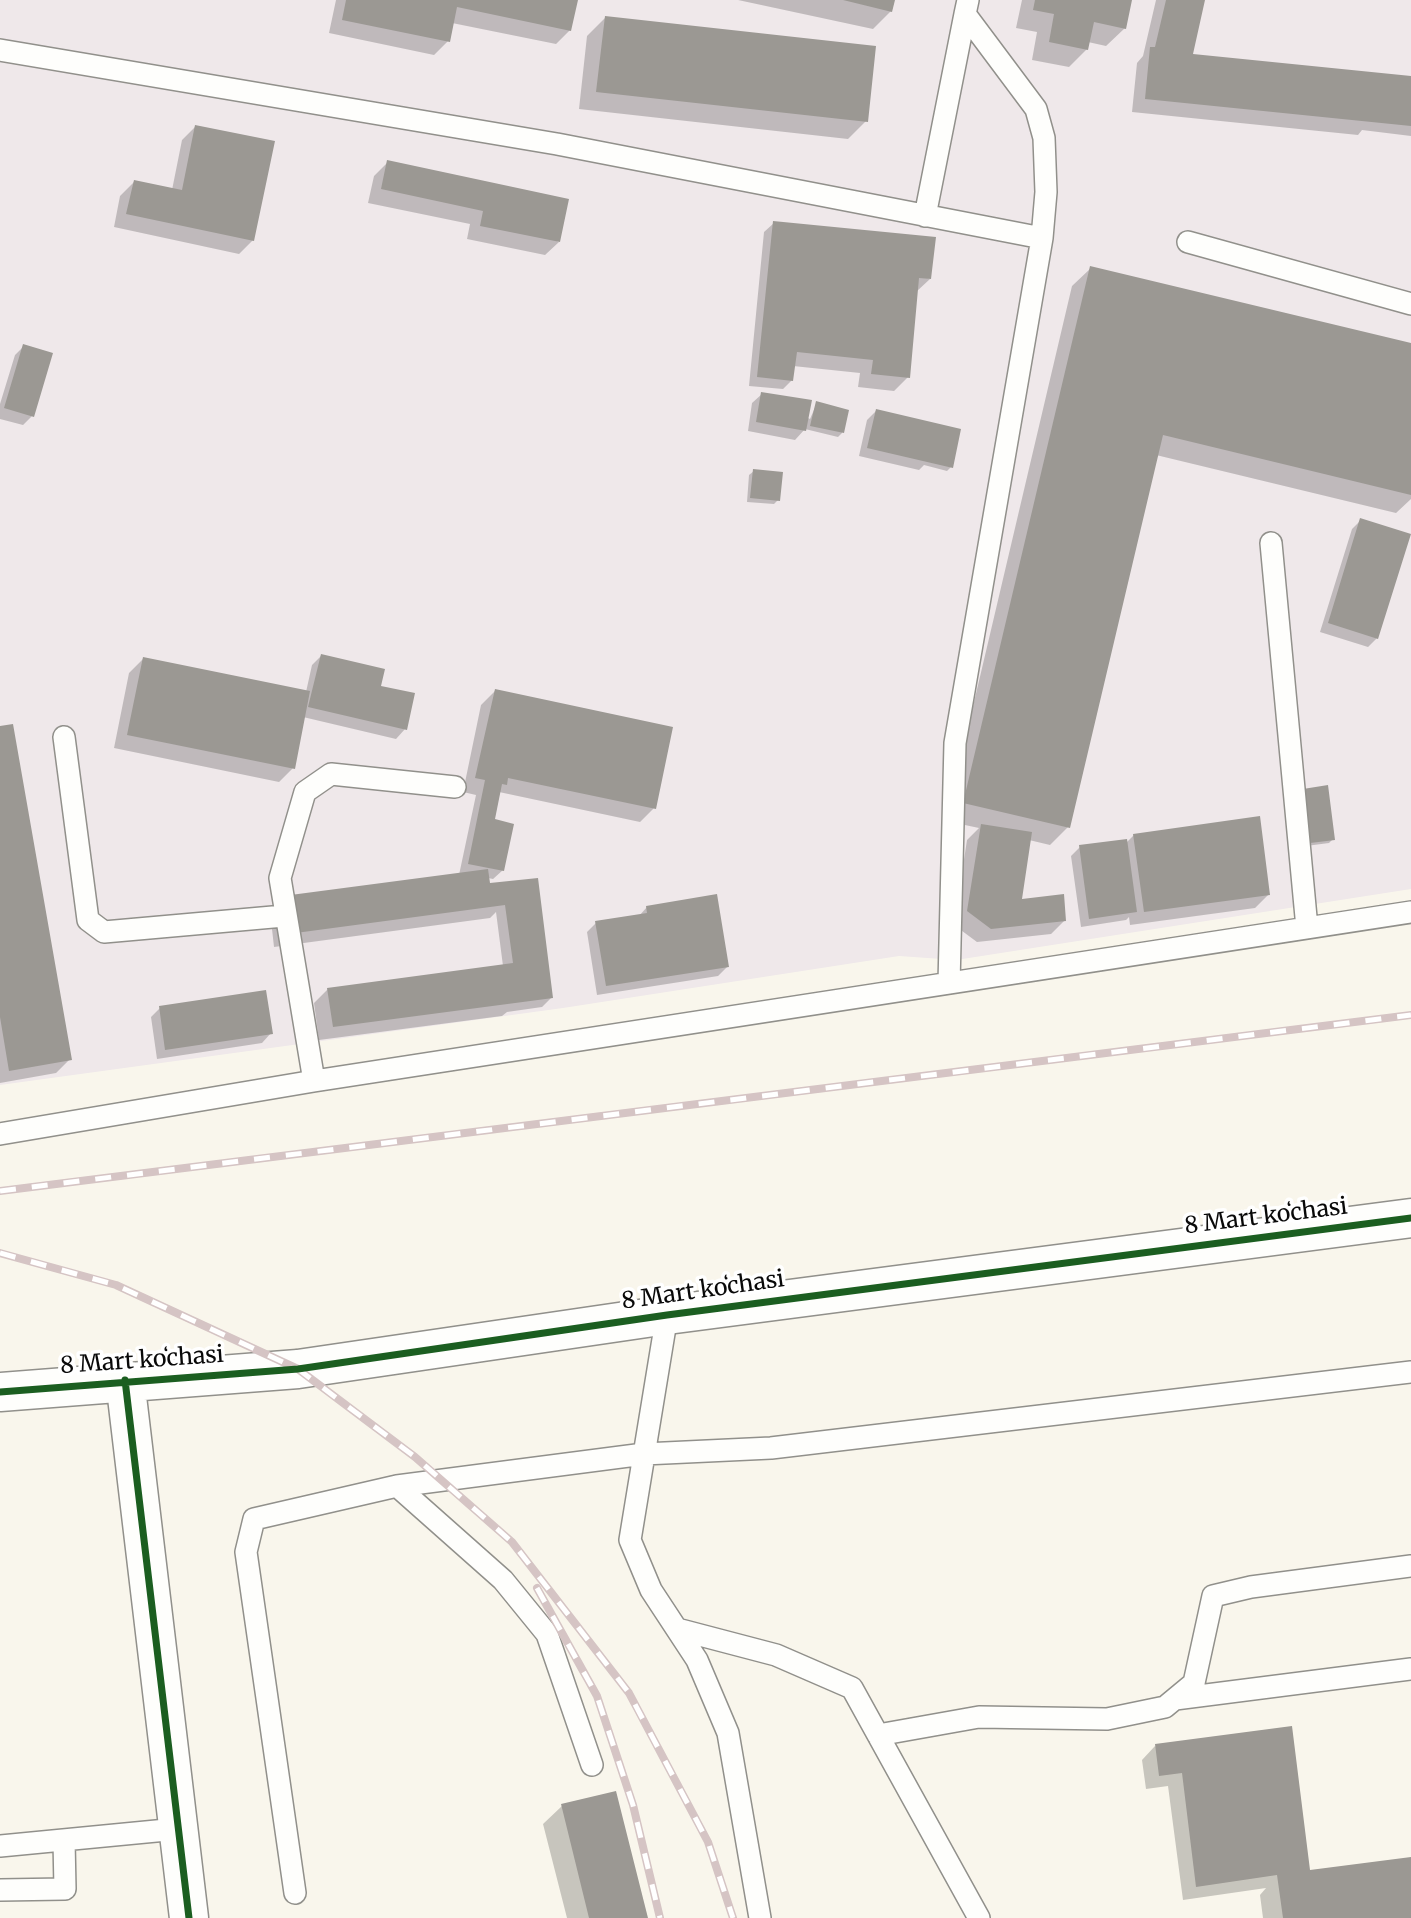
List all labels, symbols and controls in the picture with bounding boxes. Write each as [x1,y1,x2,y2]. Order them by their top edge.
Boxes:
street label: 8 Mart koʻchasi [1183,1193,1349,1241]
street label: 8 Mart koʻchasi [620,1266,786,1316]
street label: 8 Mart koʻchasi [59,1342,225,1380]

